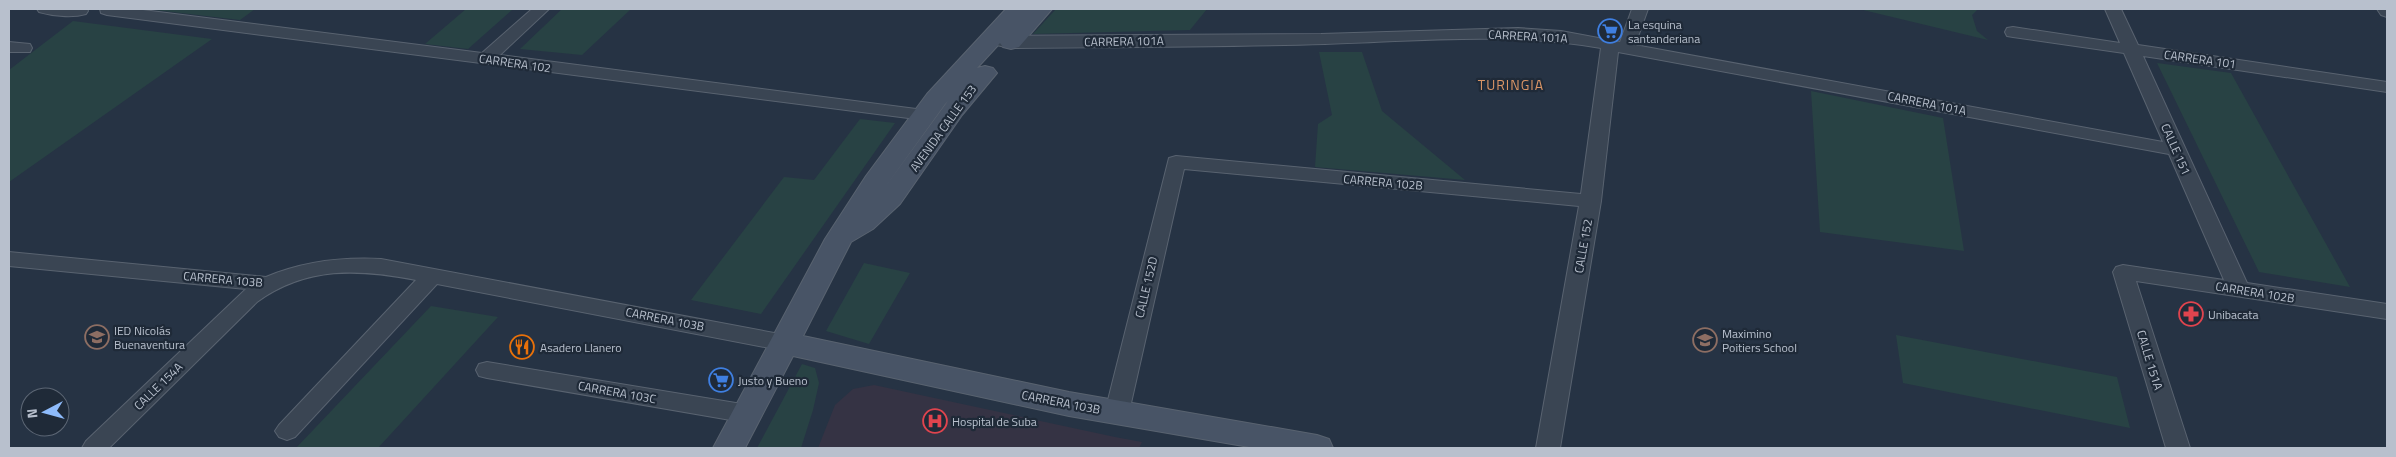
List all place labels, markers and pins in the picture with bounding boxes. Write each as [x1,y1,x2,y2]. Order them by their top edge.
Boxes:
place label: La esquina santanderiana [1628,15,1700,48]
supermarket icon: La esquina santanderiana [1597,18,1623,44]
pharmacy icon: Unibacata [2178,301,2204,327]
place label: Unibacata [2208,305,2259,324]
place label: IED Nicolás Buenaventura [114,321,185,354]
school or university icon: IED Nicolás Buenaventura [84,324,110,350]
place label: Maximino Poitiers School [1722,324,1797,357]
school or university icon: Maximino Poitiers School [1692,327,1718,353]
restaurant icon: Asadero Llanero [509,334,535,360]
place label: Asadero Llanero [540,338,622,357]
supermarket icon: Justo y Bueno [708,367,734,393]
place label: Justo y Bueno [738,371,808,390]
hospital icon: Hospital de Suba [922,408,948,434]
place label: Hospital de Suba [952,412,1037,431]

